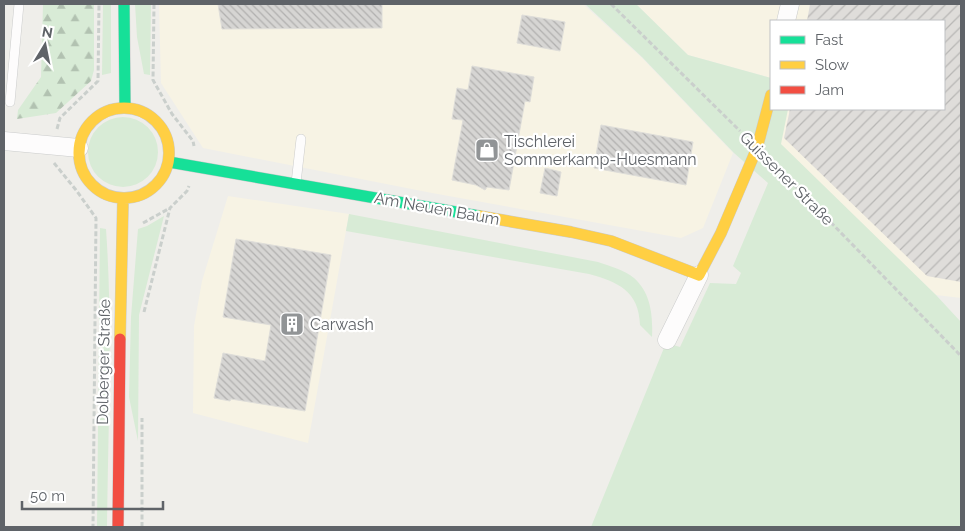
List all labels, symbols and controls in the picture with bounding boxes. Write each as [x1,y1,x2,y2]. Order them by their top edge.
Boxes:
north arrow [20,20,70,70]
legend [770,20,945,110]
text: N [41,23,54,41]
text: Fast [815,31,843,49]
text: Slow [815,56,849,74]
text: Jam [815,81,844,99]
street label: Guissener Straße [736,128,837,229]
place label: Tischlerei Sommerkamp-Huesmann [504,132,697,169]
shop icon: Tischlerei Sommerkamp-Huesmann [474,137,500,163]
street label: Am Neuen Baum [373,188,501,229]
street label: Dolberger Straße [93,299,114,425]
building icon: Carwash [279,311,305,337]
place label: Carwash [310,315,374,334]
scale bar [22,478,164,510]
text: 50 m [30,487,65,505]

